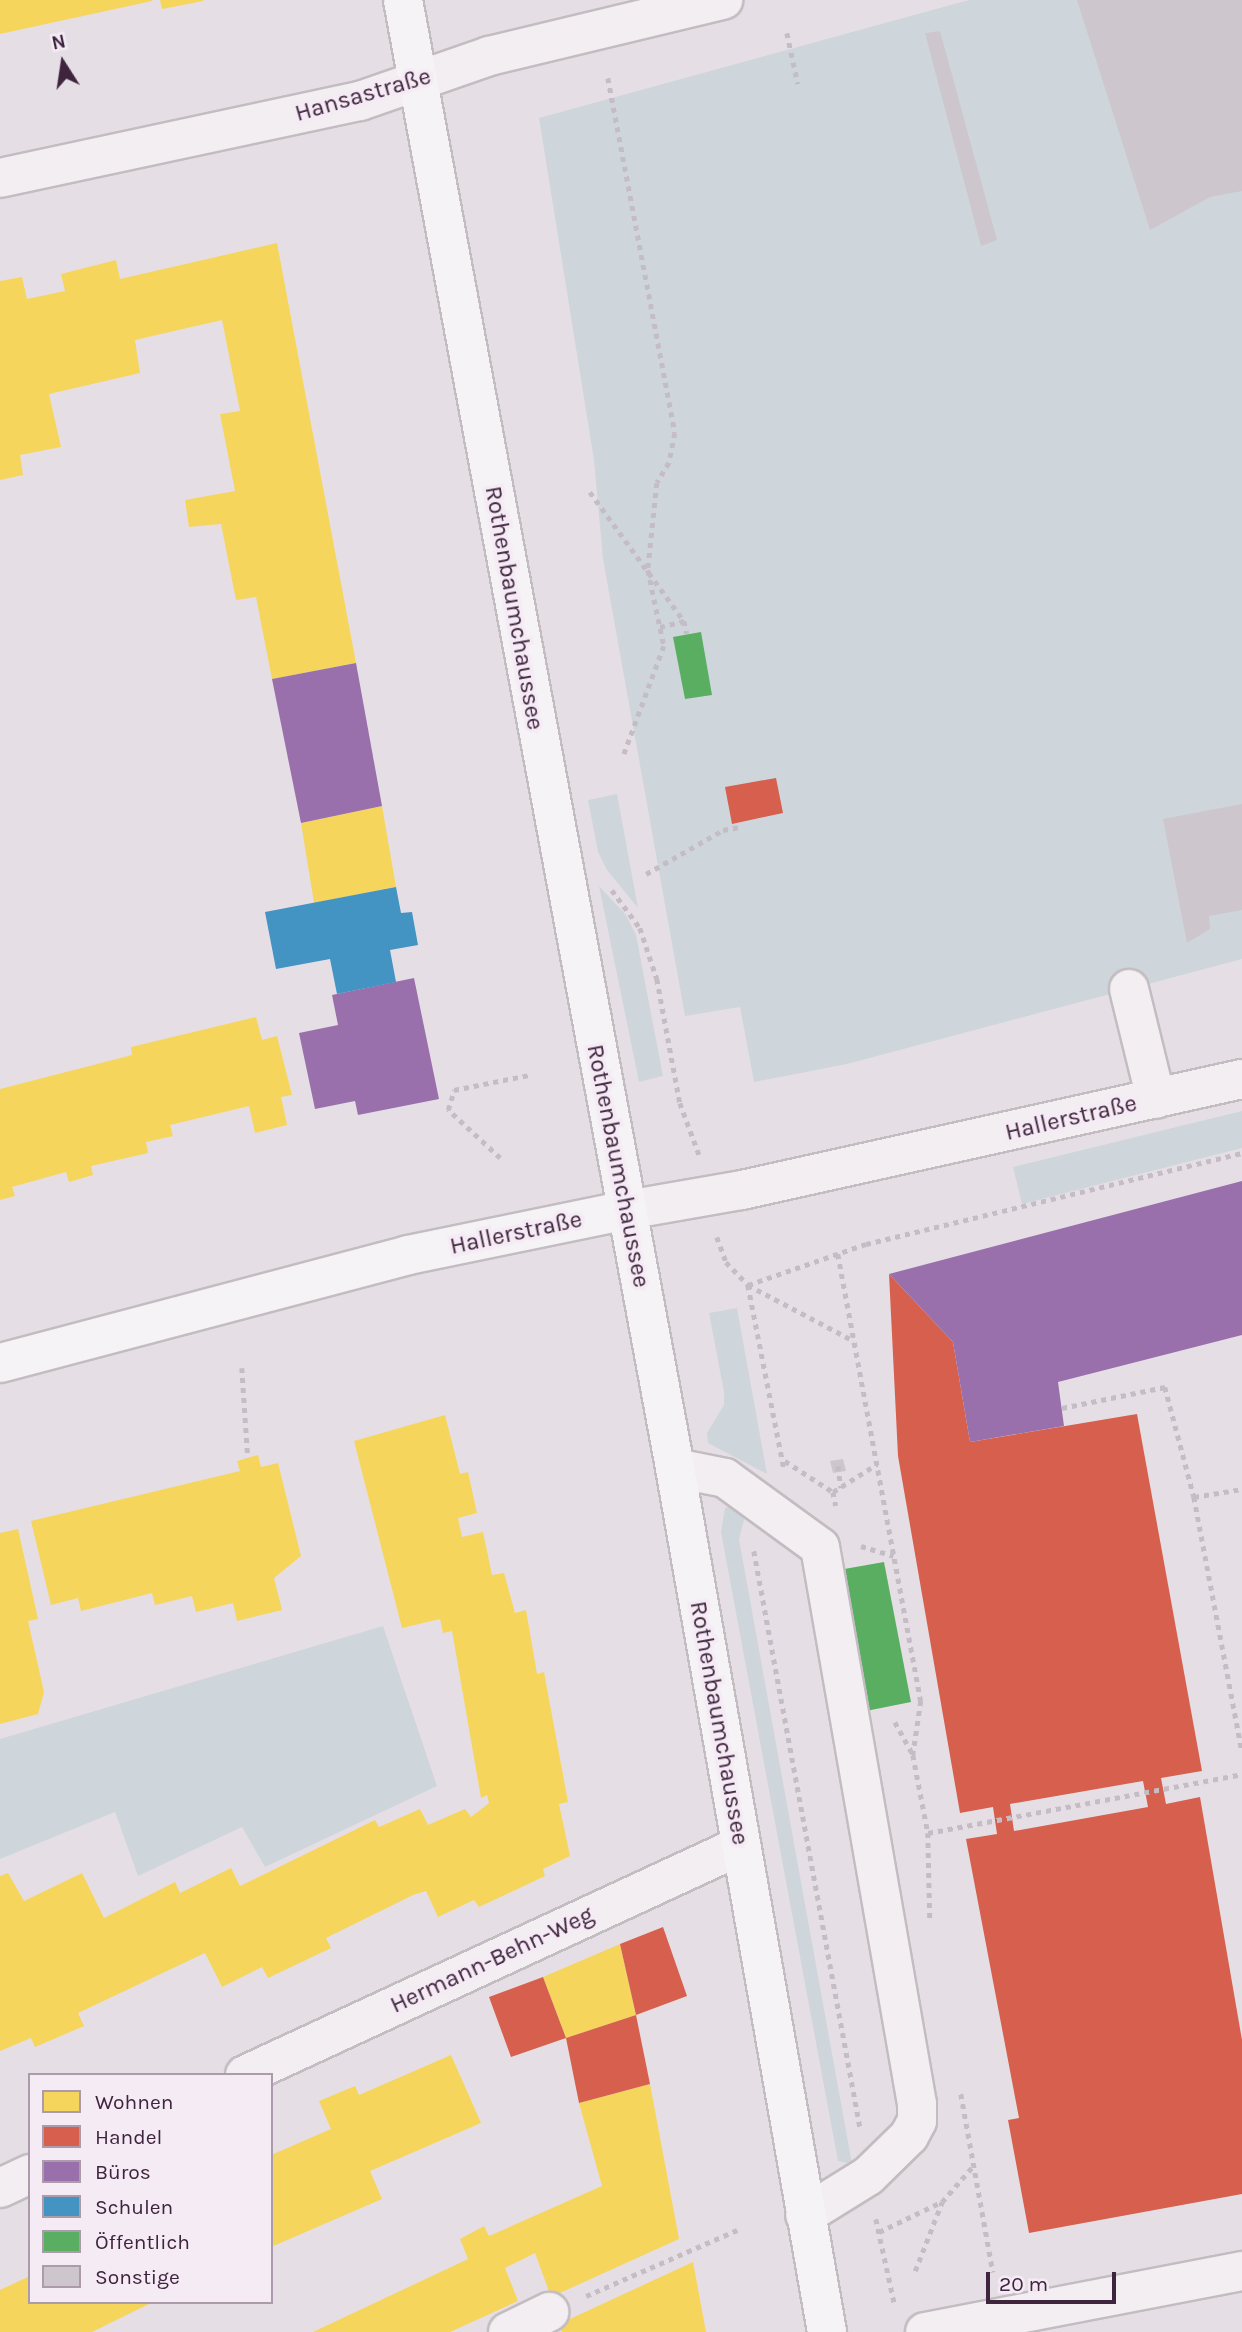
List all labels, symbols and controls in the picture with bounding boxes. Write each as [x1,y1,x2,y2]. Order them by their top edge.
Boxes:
north arrow [28,28,98,98]
text: N [50,30,68,55]
street label: Hansastraße [292,62,434,128]
street label: Rothenbaumchaussee [478,484,550,732]
street label: Rothenbaumchaussee [580,1042,656,1290]
street label: Hallerstraße [1002,1089,1140,1147]
street label: Hallerstraße [447,1205,585,1261]
street label: Rothenbaumchaussee [683,1599,755,1847]
street label: Hermann-Behn-Weg [386,1900,598,2020]
legend [28,2073,273,2304]
text: Wohnen [95,2090,173,2114]
text: Handel [95,2125,162,2149]
text: Büros [95,2160,151,2184]
text: Schulen [95,2195,173,2219]
text: Öffentlich [95,2230,190,2254]
scale bar [990,2258,1120,2302]
text: Sonstige [95,2265,180,2289]
text: 20 m [999,2272,1048,2296]

